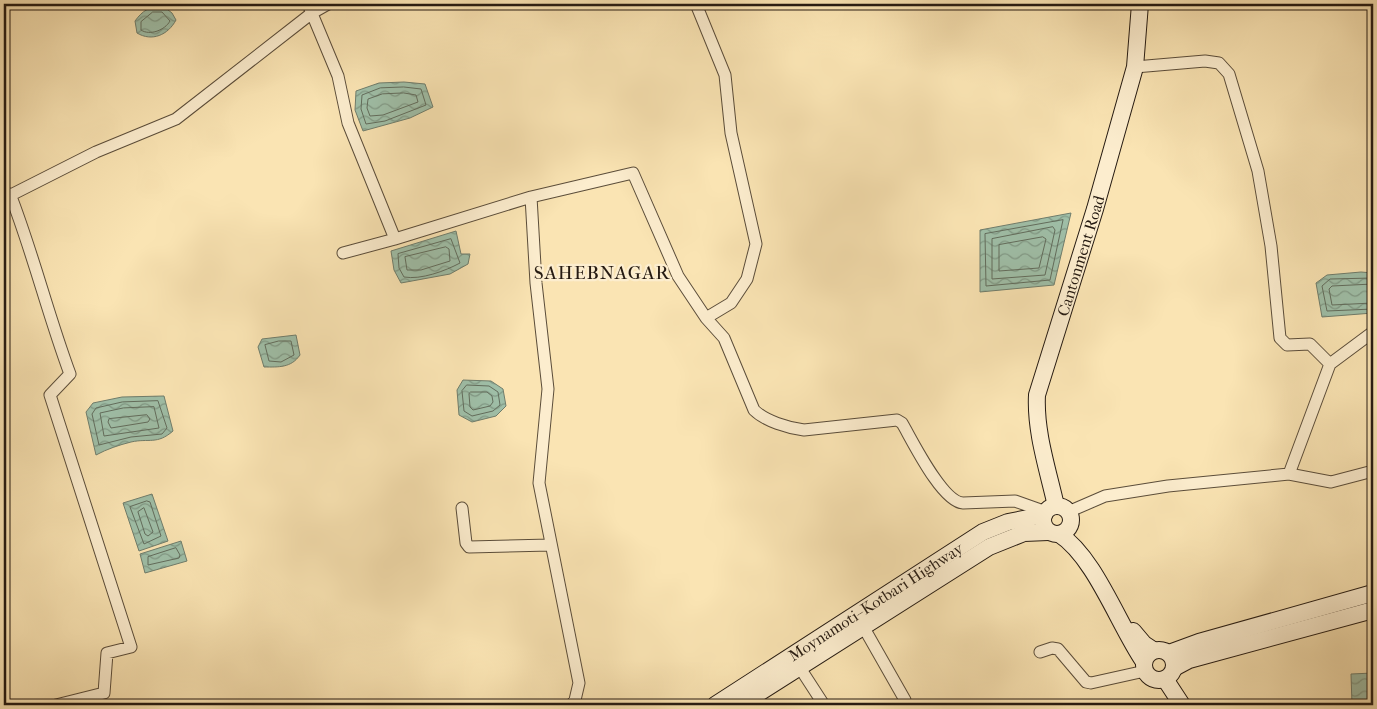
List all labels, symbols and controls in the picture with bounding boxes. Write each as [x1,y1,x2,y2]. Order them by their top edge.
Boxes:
street label: Cantonment Road [1053,193,1108,319]
district label: SAHEBNAGAR [534,262,670,284]
street label: Moynamoti–Kotbari Highway [785,538,967,665]

